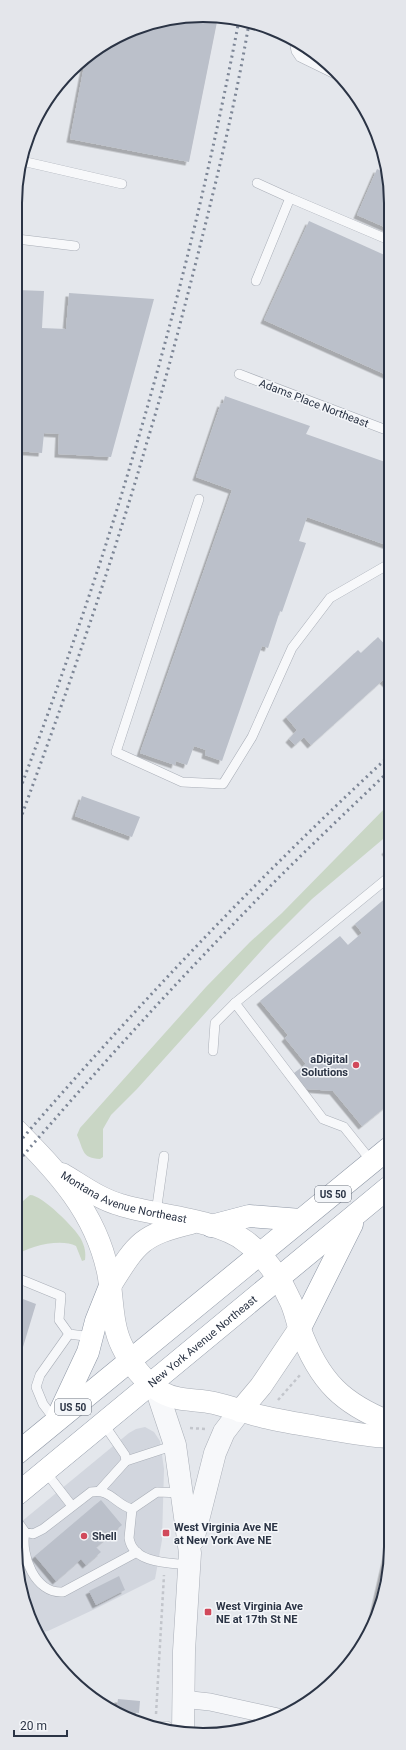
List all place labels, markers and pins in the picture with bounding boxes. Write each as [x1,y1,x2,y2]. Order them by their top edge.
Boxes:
place label: aDigital Solutions [301,1053,348,1079]
marker: aDigital Solutions [351,1060,361,1070]
place label: West Virginia Ave NE at New York Ave NE [174,1521,278,1547]
marker: West Virginia Ave NE at New York Ave NE [161,1528,171,1538]
place label: Shell [92,1530,117,1543]
marker: Shell [79,1531,89,1541]
place label: West Virginia Ave NE at 17th St NE [216,1600,303,1626]
marker: West Virginia Ave NE at 17th St NE [203,1607,213,1617]

